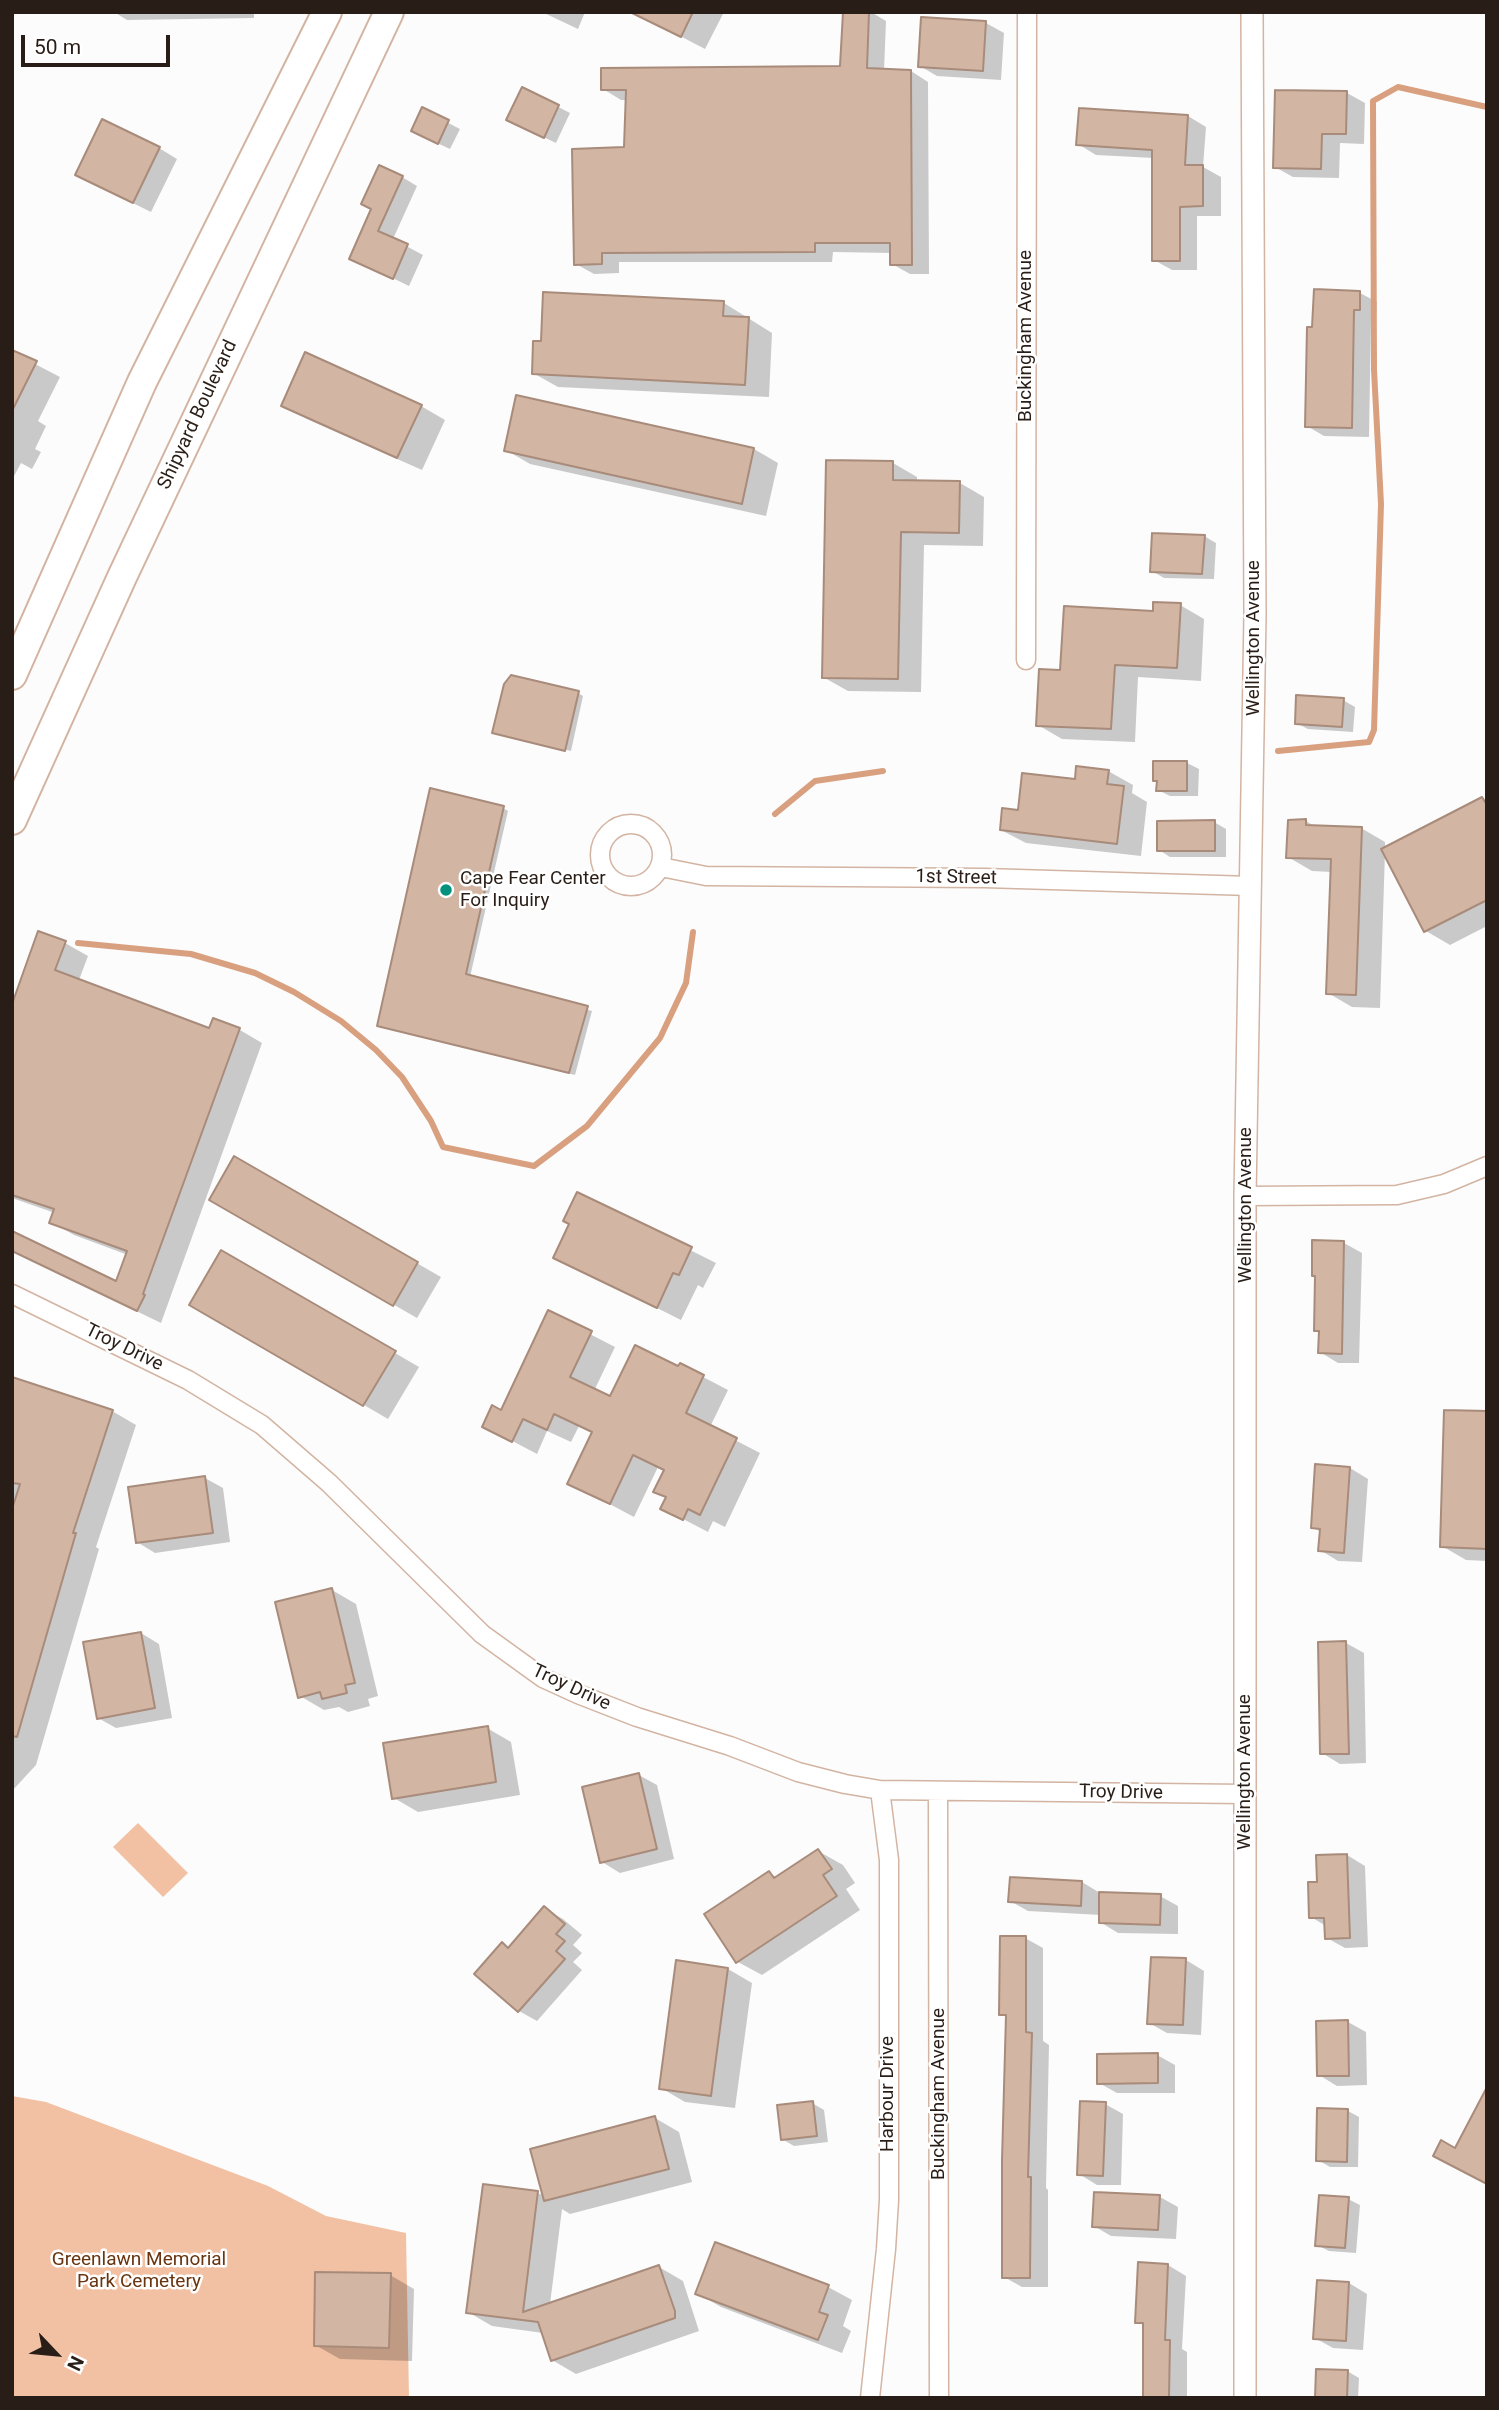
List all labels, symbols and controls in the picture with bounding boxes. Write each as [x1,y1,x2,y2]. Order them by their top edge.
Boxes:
scale bar [24,21,173,65]
text: 50 m [34,35,81,59]
street label: Buckingham Avenue [1015,250,1037,422]
street label: Shipyard Boulevard [153,337,243,493]
street label: Wellington Avenue [1243,560,1265,716]
street label: 1st Street [915,866,997,890]
place label: Cape Fear Center For Inquiry [460,868,606,912]
marker: Cape Fear Center For Inquiry [438,882,454,898]
street label: Wellington Avenue [1235,1127,1257,1283]
street label: Troy Drive [81,1319,167,1377]
street label: Troy Drive [528,1660,614,1716]
street label: Wellington Avenue [1234,1694,1256,1850]
street label: Troy Drive [1079,1781,1163,1805]
street label: Buckingham Avenue [928,2008,950,2180]
street label: Harbour Drive [877,2036,899,2152]
park label: Greenlawn Memorial Park Cemetery [52,2249,226,2293]
north arrow [21,2319,91,2389]
text: N [62,2352,89,2374]

